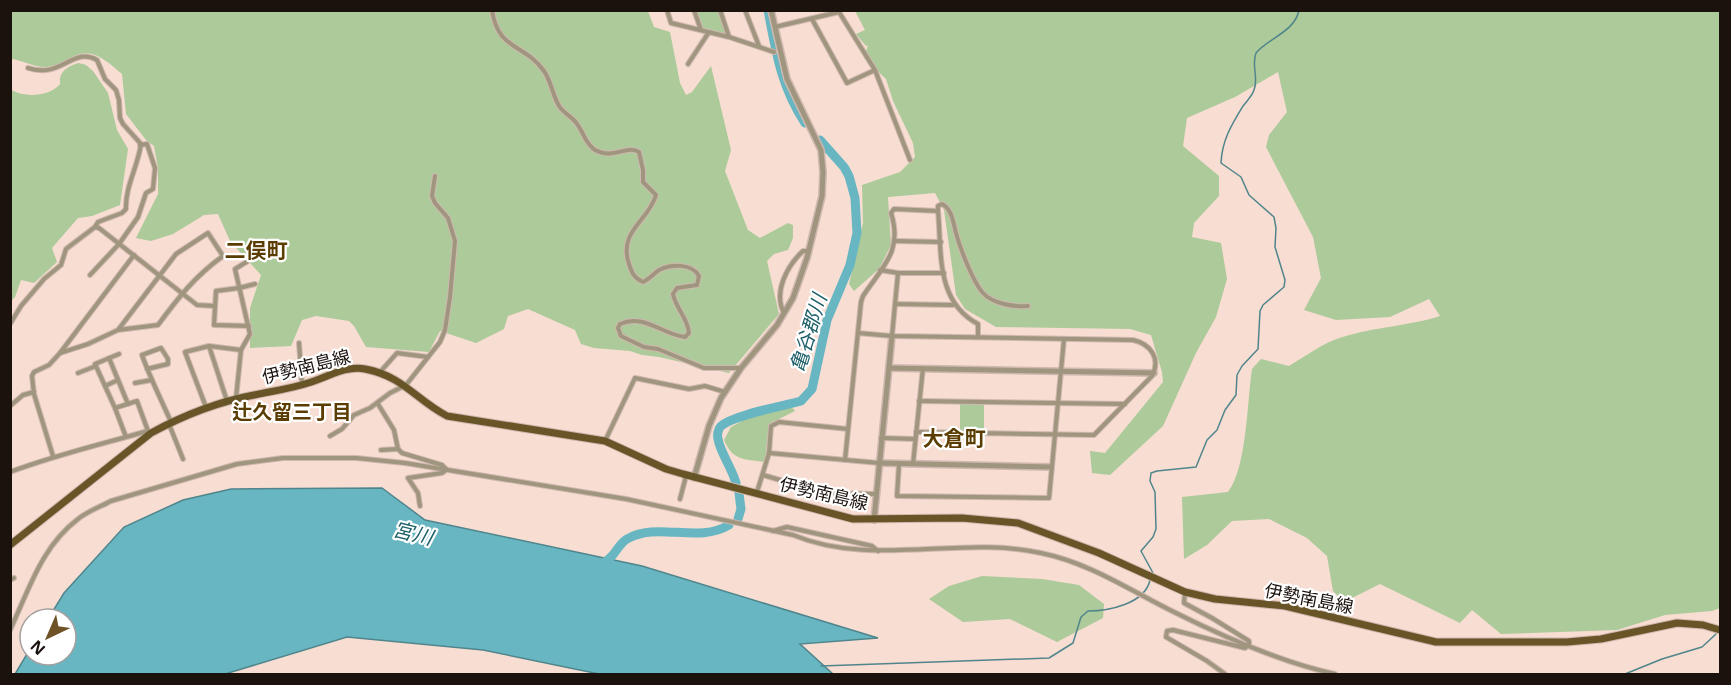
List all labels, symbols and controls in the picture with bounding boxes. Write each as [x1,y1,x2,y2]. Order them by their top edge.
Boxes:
district label: 二俣町 [225,236,288,264]
water label: 亀谷郡川 [783,289,833,375]
street label: 伊勢南島線 [259,343,353,389]
district label: 辻久留三丁目 [232,398,352,425]
district label: 大倉町 [923,424,986,452]
street label: 伊勢南島線 [777,471,871,515]
water label: 宮川 [390,515,438,551]
street label: 伊勢南島線 [1263,578,1355,618]
north arrow [18,607,78,667]
text: N [25,635,50,660]

